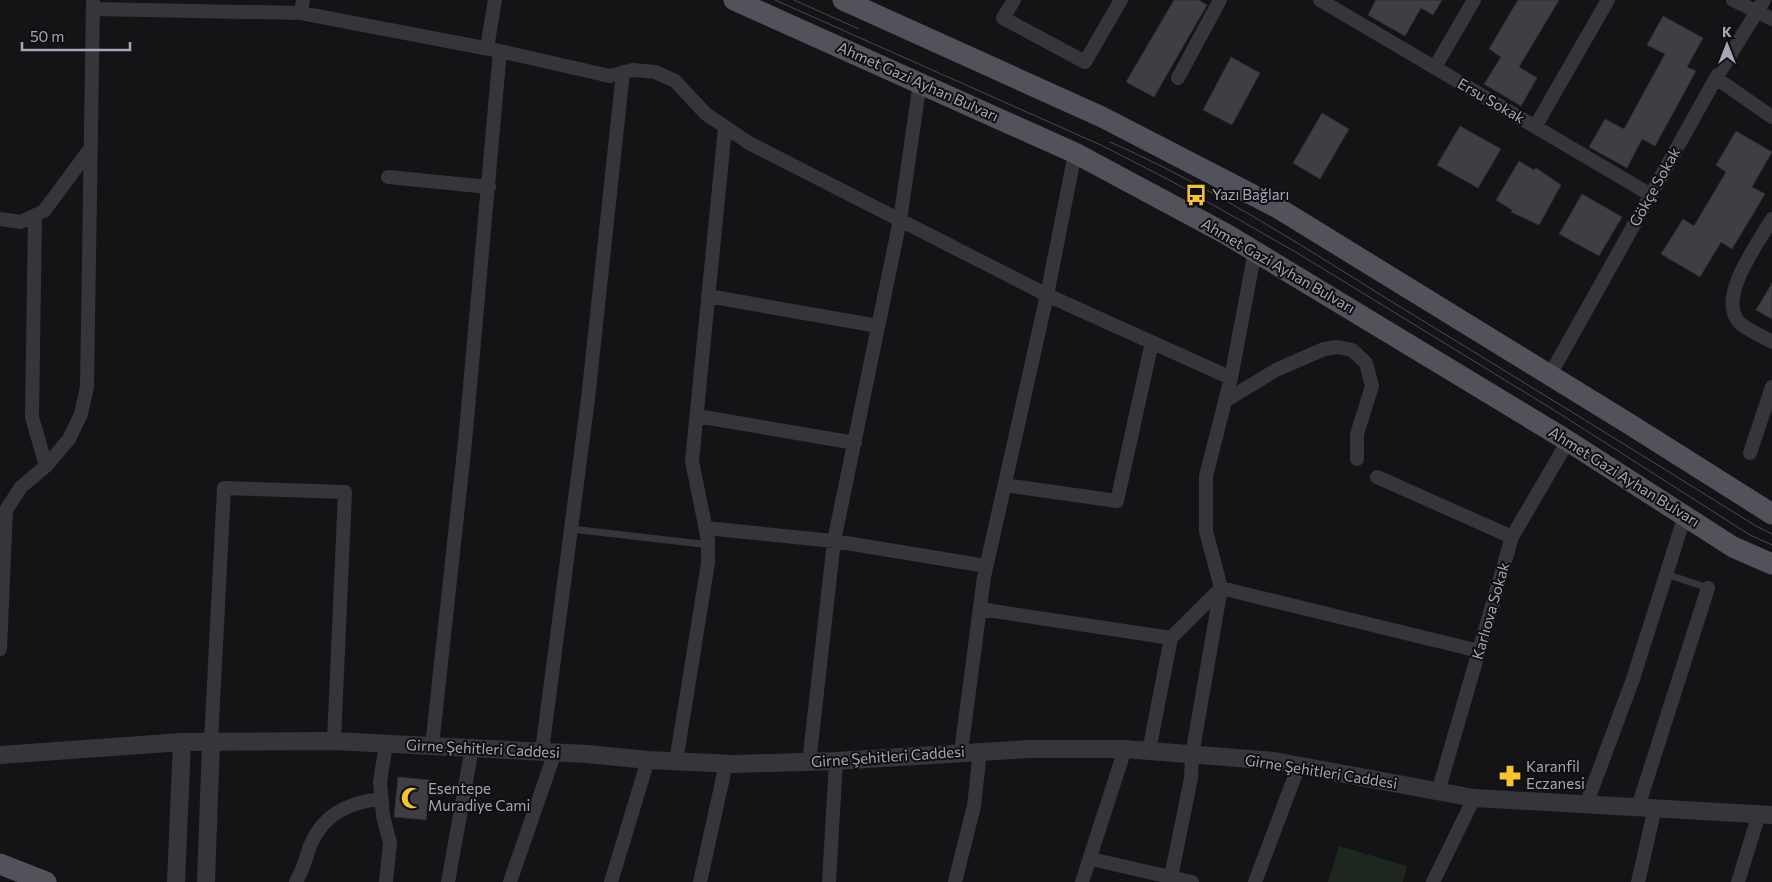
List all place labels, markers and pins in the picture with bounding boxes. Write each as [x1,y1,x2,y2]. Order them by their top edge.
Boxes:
bus stop icon: Yazı Bağları [1183,182,1209,208]
place label: Yazı Bağları [1212,185,1289,203]
place label: Karanfil Eczanesi [1526,757,1585,792]
pharmacy icon: Karanfil Eczanesi [1497,763,1523,789]
place label: Esentepe Muradiye Cami [428,779,530,814]
mosque icon: Esentepe Muradiye Cami [399,785,425,811]

